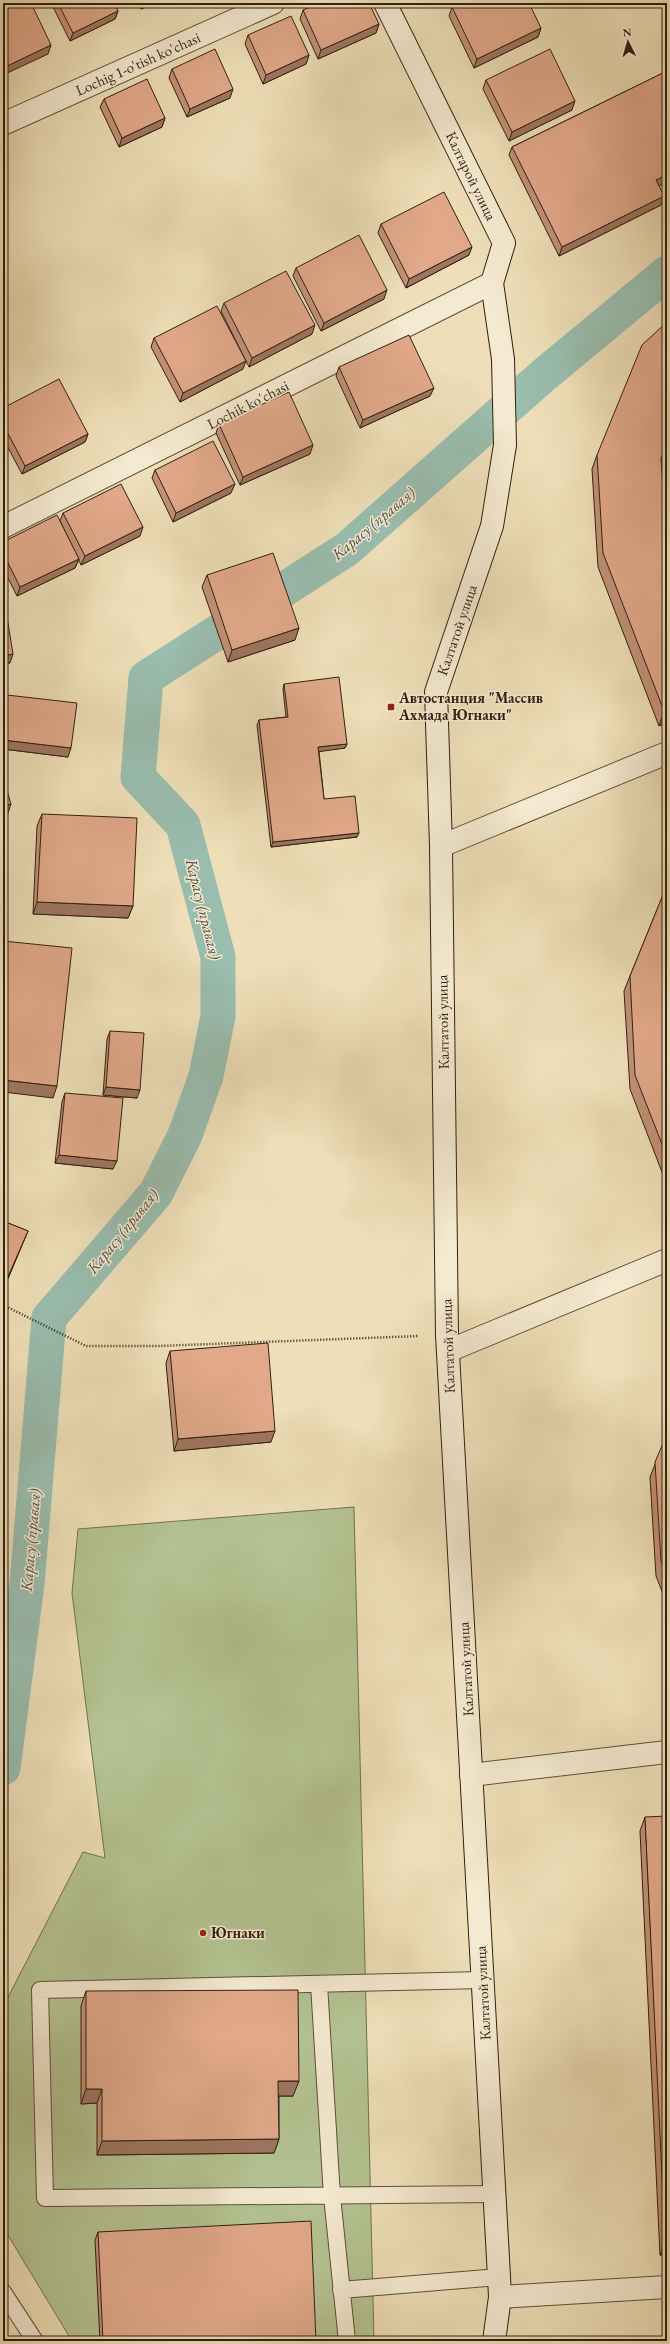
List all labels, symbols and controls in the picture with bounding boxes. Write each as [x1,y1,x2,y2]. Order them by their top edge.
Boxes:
north arrow [608,22,648,62]
text: N [622,25,632,39]
street label: Lochig 1-o'tish ko'chasi [72,27,203,100]
street label: Калтарой улица [442,128,501,223]
street label: Lochik ko'chasi [204,376,292,433]
water label: Карасу (правая) [326,482,420,565]
street label: Калтатой улица [432,582,481,678]
place label: Автостанция "Массив Ахмада Югнаки" [398,688,543,724]
marker: Автостанция "Массив Ахмада Югнаки" [386,702,396,712]
water label: Карасу (правая) [181,856,226,962]
street label: Калтатой улица [432,974,453,1070]
water label: Карасу (правая) [81,1185,163,1279]
street label: Калтатой улица [436,1298,459,1394]
water label: Карасу (правая) [15,1488,45,1593]
street label: Калтатой улица [454,1621,477,1717]
place label: Югнаки [211,1923,265,1942]
marker: Югнаки [198,1928,208,1938]
street label: Калтатой улица [471,1945,494,2041]

